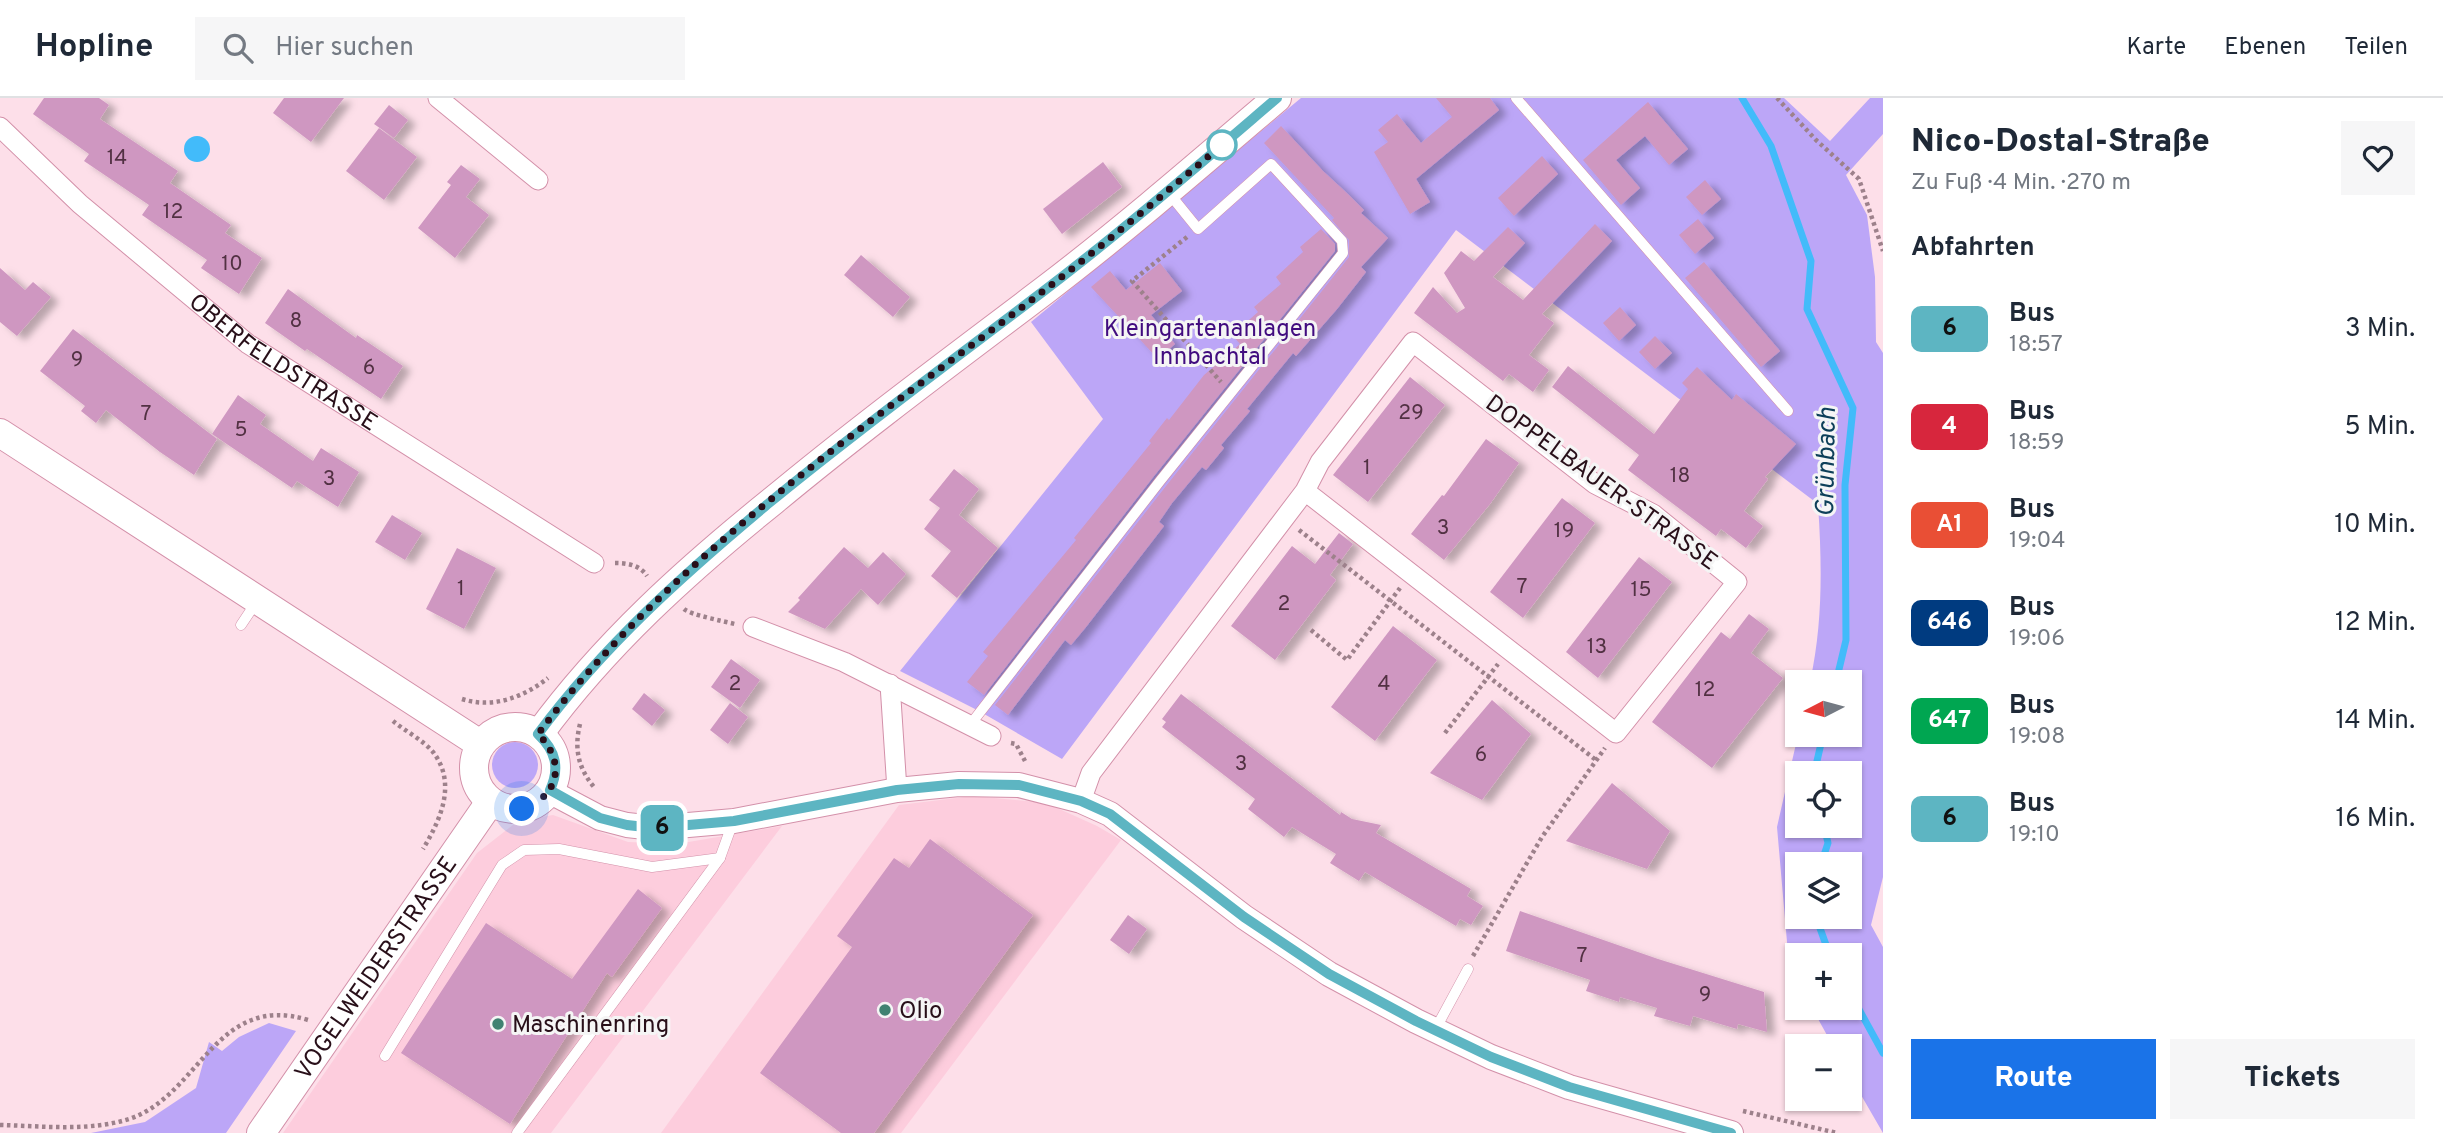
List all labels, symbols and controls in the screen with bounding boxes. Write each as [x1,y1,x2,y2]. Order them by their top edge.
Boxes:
search box [195,17,685,80]
text: Hopline [35,27,153,69]
icon: search [219,29,257,67]
text: Hier suchen [275,32,414,65]
text: Karte [2126,33,2186,63]
text: Ebenen [2224,33,2306,63]
text: Teilen [2344,33,2408,63]
button: heart [2341,121,2415,195]
text: Nico-Dostal-Straße [1911,122,2210,164]
unlabelled marker [1207,130,1237,160]
house number: 14 [107,145,127,172]
text: Zu Fuß · 4 Min. · 270 m [1911,169,2131,198]
house number: 12 [163,199,183,226]
text: Abfahrten [1911,232,2035,265]
house number: 10 [221,251,243,278]
street label: OBERFELDSTRASSE [182,288,382,439]
text: Bus [2009,298,2055,331]
house number: 8 [290,308,302,335]
text: 3 Min. [2345,313,2415,346]
text: 6 [1942,314,1957,344]
park label: Kleingartenanlagen Innbachtal [1104,315,1316,373]
text: 18:57 [2009,331,2063,360]
house number: 9 [71,347,83,374]
house number: 6 [363,355,375,382]
street label: DOPPELBAUER-STRASSE [1479,389,1723,578]
text: Bus [2009,396,2055,429]
house number: 29 [1398,400,1424,427]
house number: 7 [141,401,152,428]
water label: Grünbach [1810,407,1845,517]
text: 5 Min. [2345,411,2415,444]
text: 4 [1942,412,1957,442]
house number: 5 [234,417,248,444]
text: 18:59 [2009,429,2065,458]
house number: 1 [1363,455,1371,482]
house number: 18 [1670,463,1690,490]
house number: 3 [323,466,335,493]
text: Bus [2009,494,2055,527]
text: 10 Min. [2334,509,2415,542]
text: A1 [1936,510,1963,540]
house number: 3 [1437,515,1449,542]
house number: 19 [1554,518,1574,545]
text: 19:04 [2009,527,2066,556]
house number: 7 [1517,574,1528,601]
house number: 1 [457,576,465,603]
house number: 15 [1631,577,1651,604]
house number: 2 [1278,591,1290,618]
text: Bus [2009,592,2055,625]
text: 12 Min. [2335,607,2415,640]
text: 646 [1927,608,1972,638]
text: 19:06 [2009,625,2065,654]
house number: 13 [1587,634,1607,661]
north arrow [1785,670,1862,747]
map controls [1785,670,1862,1111]
house number: 2 [729,671,741,698]
house number: 4 [1377,671,1391,698]
house number: 12 [1695,677,1715,704]
text: Bus [2009,690,2055,723]
text: 14 Min. [2335,705,2415,738]
text: 647 [1928,706,1971,736]
text: 19:08 [2009,723,2065,752]
house number: 6 [1475,742,1487,769]
house number: 3 [1235,751,1247,778]
button: locate [1785,761,1862,838]
text: Bus [2009,788,2055,821]
your location [504,791,539,826]
text: 16 Min. [2335,803,2415,836]
text: 6 [1942,804,1957,834]
line badge: 6 [639,805,685,851]
text: 6 [655,813,669,843]
text: 19:10 [2009,821,2060,850]
street label: VOGELWEIDERSTRASSE [289,851,465,1087]
button: layers [1785,852,1862,929]
house number: 7 [1577,943,1588,970]
button: + [1785,943,1862,1020]
house number: 9 [1699,982,1711,1009]
place label: Olio [899,997,942,1027]
marker: Olio [877,1002,893,1018]
place label: Maschinenring [512,1011,669,1041]
marker: Maschinenring [490,1016,506,1032]
button: − [1785,1034,1862,1111]
button: Route [1911,1039,2156,1119]
button: Tickets [2170,1039,2415,1119]

